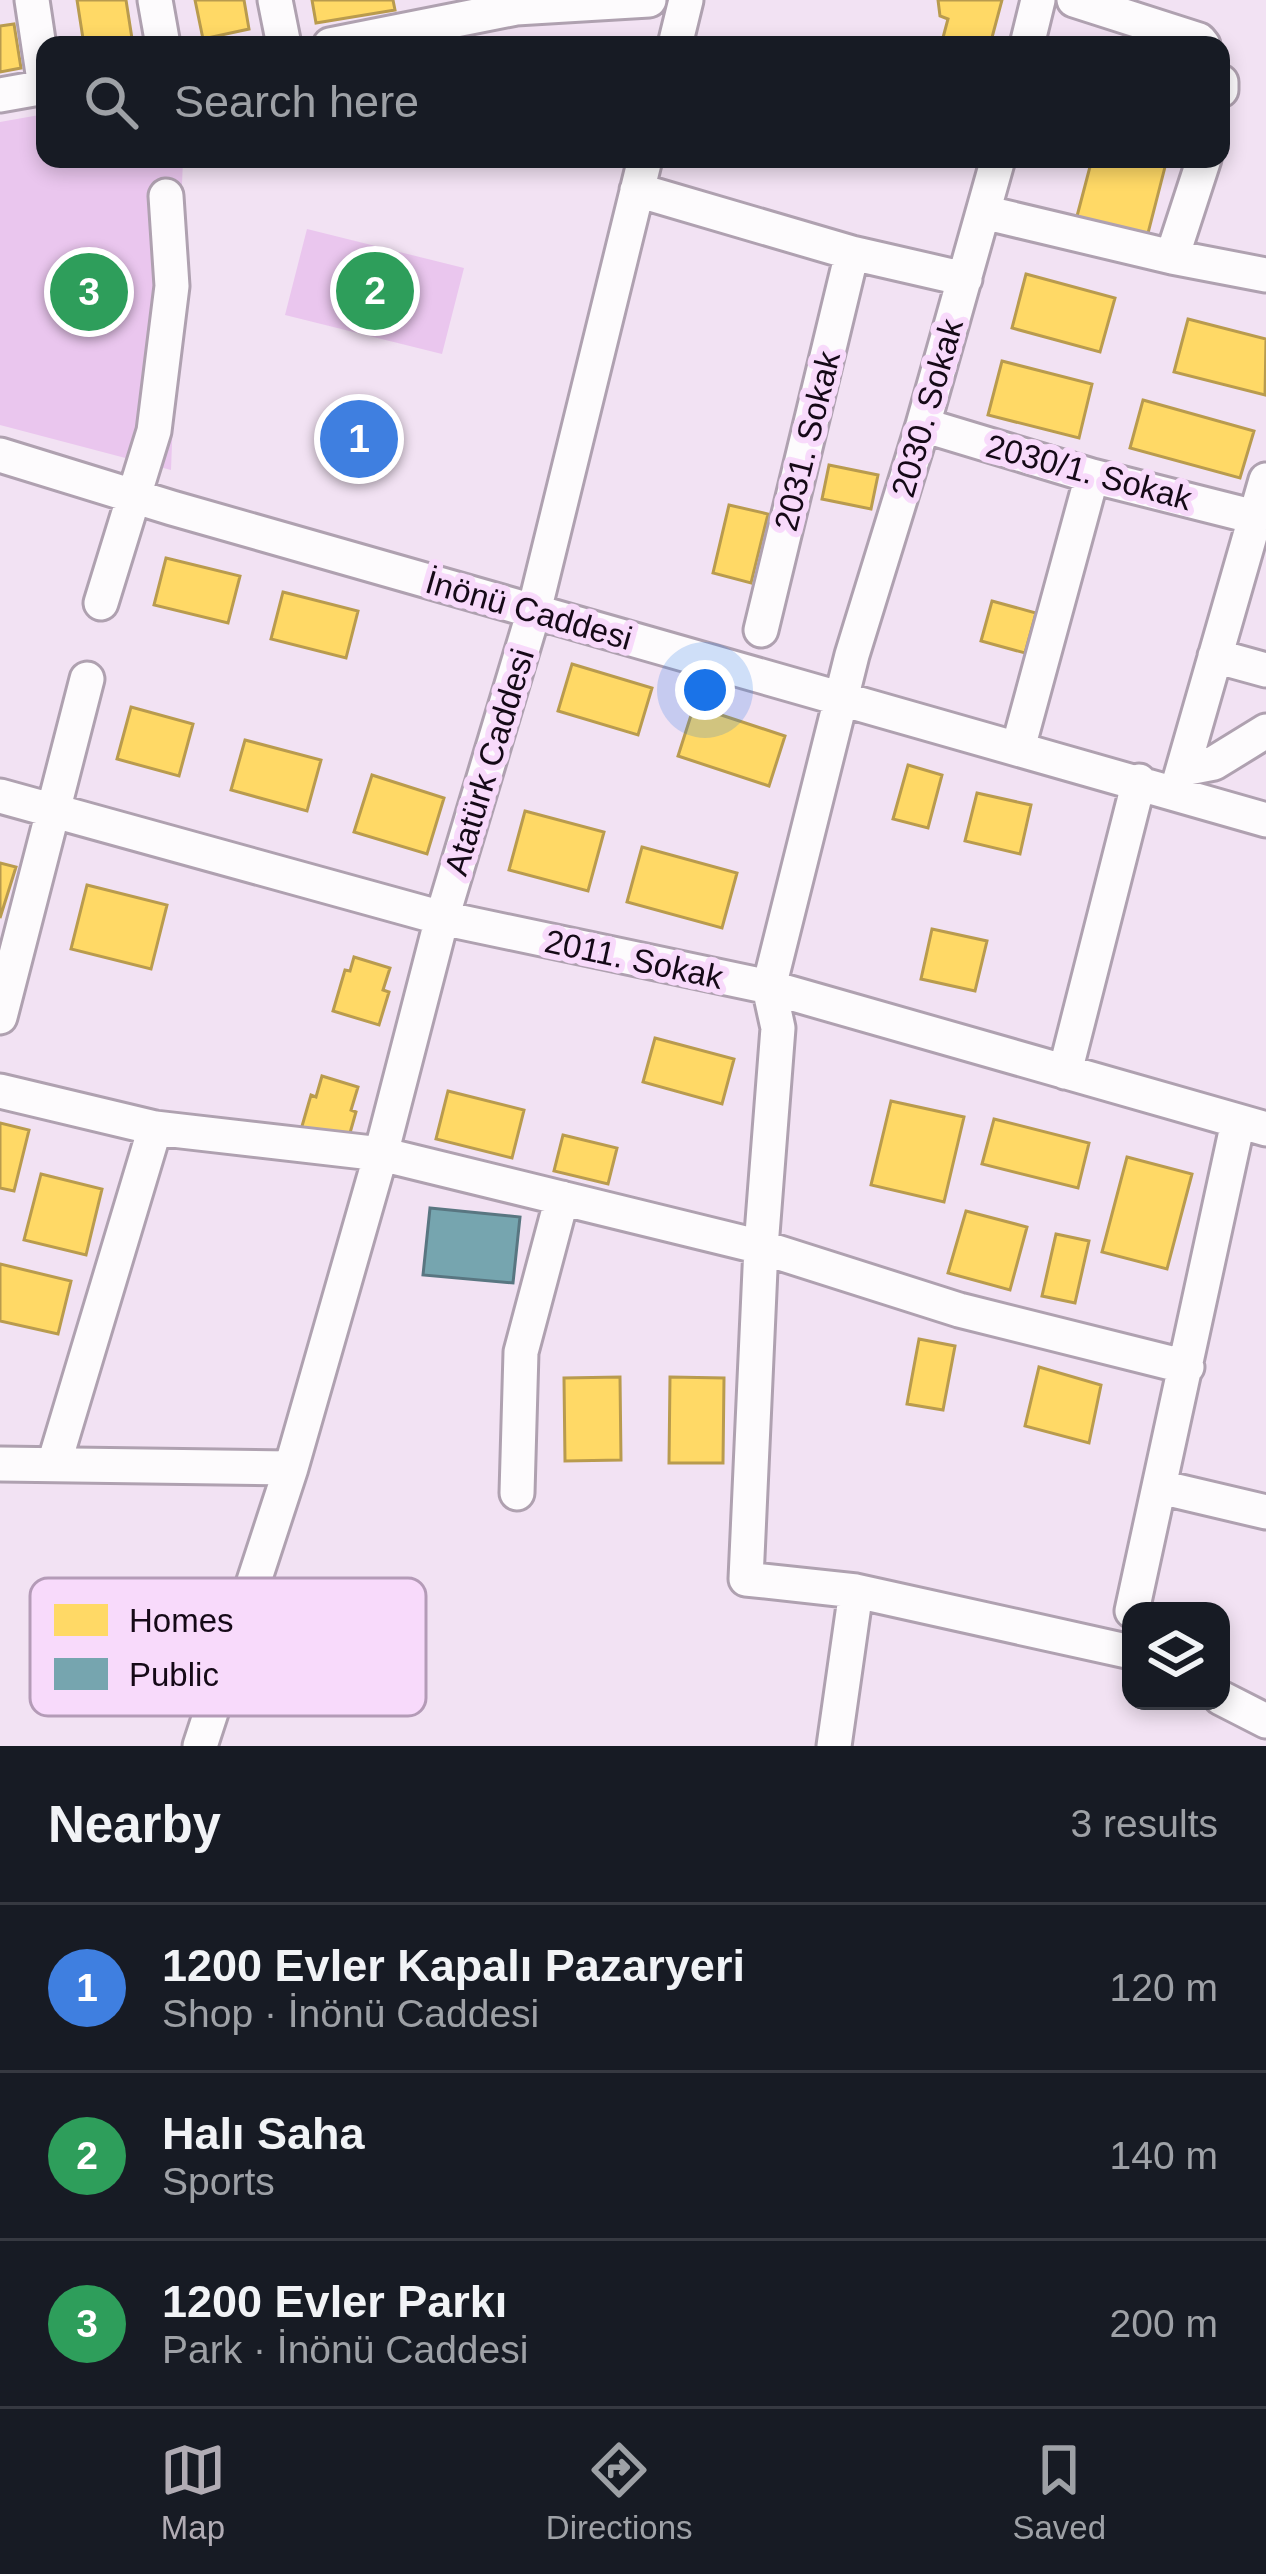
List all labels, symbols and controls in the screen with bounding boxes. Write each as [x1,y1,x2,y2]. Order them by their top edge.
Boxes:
search box [36,36,1230,168]
icon: search [78,69,144,135]
text: Search here [174,76,419,127]
pin: 2 [336,246,414,336]
pin: 3 [50,247,128,337]
street label: 2030. Sokak [884,314,970,501]
street label: 2031. Sokak [767,347,847,534]
pin: 1 [320,394,398,484]
street label: 2030/1. Sokak [982,427,1196,517]
street label: İnönü Caddesi [422,563,636,657]
street label: Atatürk Caddesi [437,644,541,880]
your location [675,660,735,720]
street label: 2011. Sokak [542,922,727,996]
legend [30,1578,426,1716]
text: Homes [129,1602,234,1639]
map controls [1122,1602,1230,1710]
button: layers [1122,1602,1230,1710]
text: Public [129,1656,219,1693]
text: Nearby [48,1796,221,1853]
text: 3 results [1071,1802,1218,1845]
text: 1200 Evler Kapalı Pazaryeri [162,1940,745,1991]
text: 1 [76,1966,98,2009]
text: 120 m [1110,1966,1218,2009]
text: Shop · İnönü Caddesi [162,1992,539,2035]
text: Halı Saha [162,2108,365,2159]
text: 2 [76,2134,98,2177]
text: 140 m [1110,2134,1218,2177]
text: Sports [162,2160,275,2203]
text: 1200 Evler Parkı [162,2276,507,2327]
text: 3 [76,2302,98,2345]
text: 200 m [1110,2302,1218,2345]
text: Park · İnönü Caddesi [162,2328,528,2371]
tab: Map [160,2437,226,2547]
tab: Directions [546,2437,693,2547]
tab: Saved [1012,2437,1106,2547]

